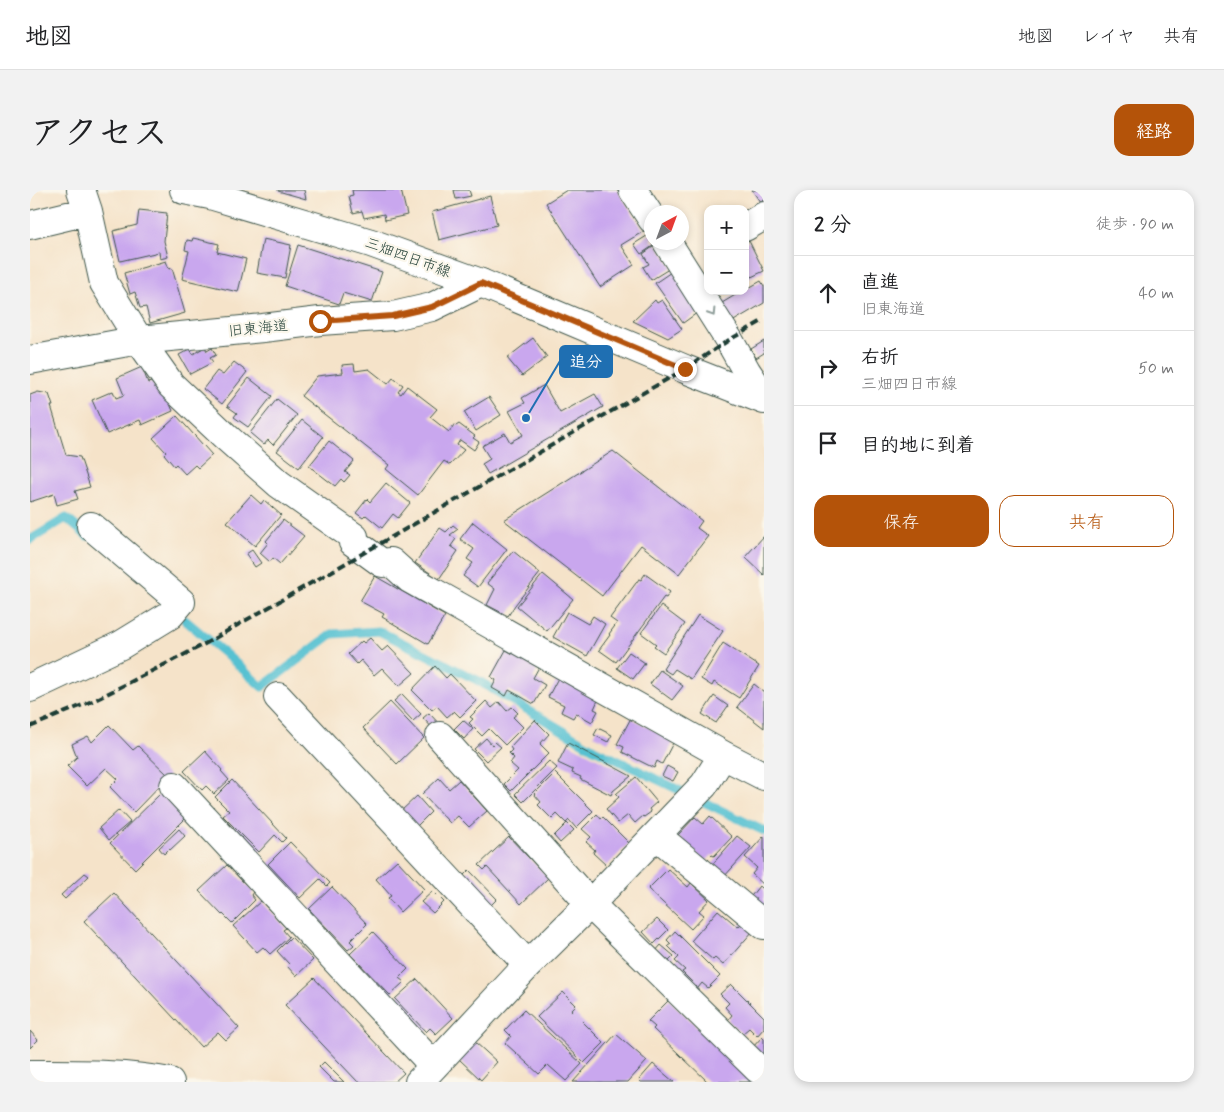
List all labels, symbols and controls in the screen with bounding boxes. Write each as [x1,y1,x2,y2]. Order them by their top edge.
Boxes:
text: 地図 [25,22,73,53]
text: 地図 [1018,25,1054,49]
text: レイヤ [1082,25,1135,49]
text: 共有 [1163,25,1199,49]
button: 経路 [1114,104,1194,156]
text: アクセス [30,111,168,157]
north arrow [644,205,689,250]
map controls [704,205,749,295]
button: + [704,205,749,250]
text: 2 分 [814,211,851,239]
text: 徒歩 · 90 m [1096,214,1174,235]
street label: 三畑四日市線 [362,233,453,283]
button: − [704,250,749,295]
text: 直進 [861,270,899,295]
icon: ahead [814,279,842,307]
text: 40 m [1138,283,1174,304]
text: 旧東海道 [861,299,925,320]
one-way arrow [706,307,715,317]
route start [309,310,332,333]
street label: 旧東海道 [227,316,289,342]
text: 右折 [861,345,899,370]
callout: 追分 [560,346,612,377]
text: 追分 [570,352,602,373]
icon: right [814,354,842,382]
route end [674,358,697,381]
text: 50 m [1138,358,1174,379]
text: 三畑四日市線 [861,374,957,395]
icon: arrive [814,429,842,457]
text: 目的地に到着 [861,433,975,458]
button: 保存 [814,495,989,547]
button: 共有 [999,495,1174,547]

